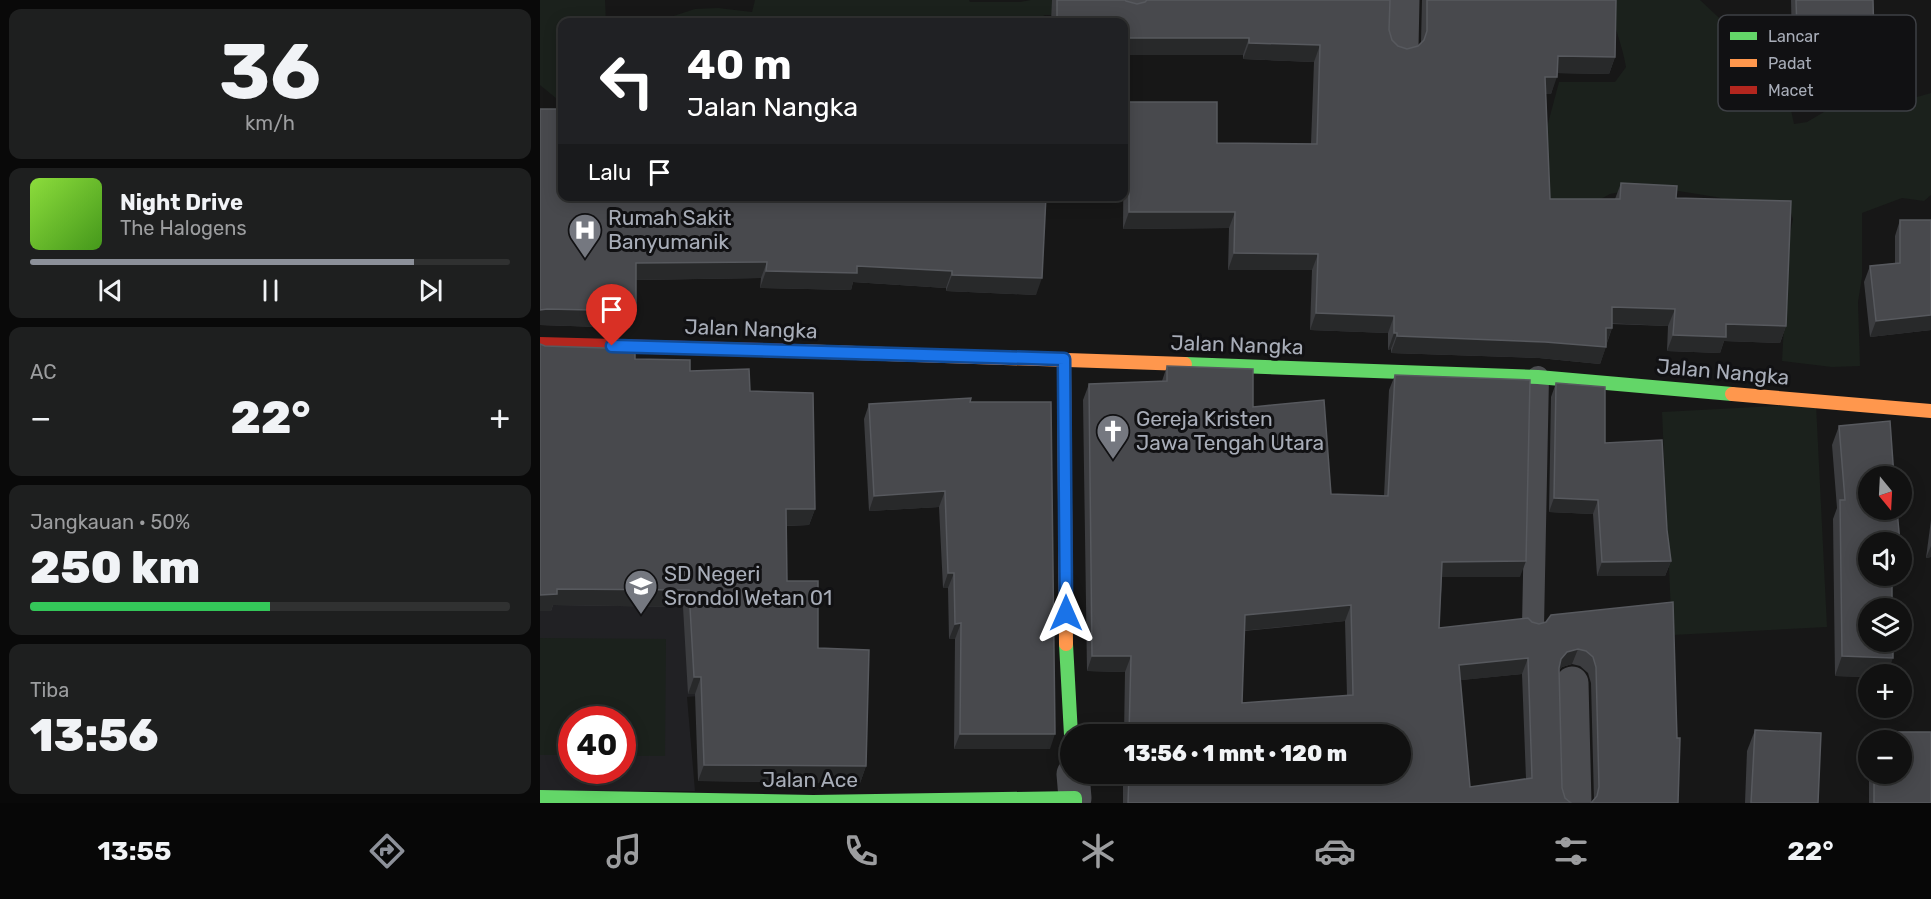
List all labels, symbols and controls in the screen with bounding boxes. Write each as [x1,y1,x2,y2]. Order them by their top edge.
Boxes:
legend [1718,15,1916,111]
text: 36 [219,25,321,118]
text: Lancar [1768,27,1819,46]
text: 40 m [687,40,792,90]
icon: left [588,42,666,120]
text: Padat [1768,54,1811,73]
text: Macet [1768,81,1814,100]
text: Jalan Nangka [687,91,858,123]
text: km/h [245,111,295,135]
icon: arrive [643,156,676,189]
text: Lalu [588,159,631,186]
text: Night Drive [120,189,243,216]
place label: Rumah Sakit Banyumanik [608,205,731,254]
hospital icon: Rumah Sakit Banyumanik [567,212,603,259]
text: The Halogens [120,216,247,240]
icon: previous [94,274,127,307]
icon: pause [254,274,287,307]
icon: next [414,274,447,307]
pin [586,284,637,346]
icon: arrive [595,293,628,326]
street label: Jalan Nangka [684,314,818,343]
street label: Jalan Nangka [1170,330,1304,359]
street label: Jalan Nangka [1656,353,1790,390]
text: AC [30,360,56,384]
text: 22° [231,391,310,444]
text: − [30,398,51,437]
text: + [489,398,510,437]
place label: Gereja Kristen Jawa Tengah Utara [1136,406,1324,455]
church icon: Gereja Kristen Jawa Tengah Utara [1095,413,1131,460]
north arrow [1858,466,1912,520]
map controls [1858,466,1912,784]
text: Jangkauan · 50% [30,510,190,534]
button: sound [1858,532,1912,586]
text: 250 km [30,541,200,594]
place label: SD Negeri Srondol Wetan 01 [664,561,832,610]
school or university icon: SD Negeri Srondol Wetan 01 [623,568,659,615]
position arrow [1034,581,1098,645]
button: layers [1858,598,1912,652]
button: + [1858,664,1912,718]
text: Tiba [30,678,69,702]
speed limit sign: 40 [558,706,636,784]
text: 13:56 [30,709,159,762]
button: − [1858,730,1912,784]
text: 13:56 · 1 mnt · 120 m [1124,740,1347,767]
street label: Jalan Ace [762,767,858,792]
icon: directions [366,830,408,872]
icon: music [603,830,645,872]
icon: phone [840,830,882,872]
icon: climate [1077,830,1119,872]
icon: car [1314,830,1356,872]
icon: filters [1550,830,1592,872]
text: 13:55 [97,835,171,867]
text: 22° [1787,835,1834,867]

